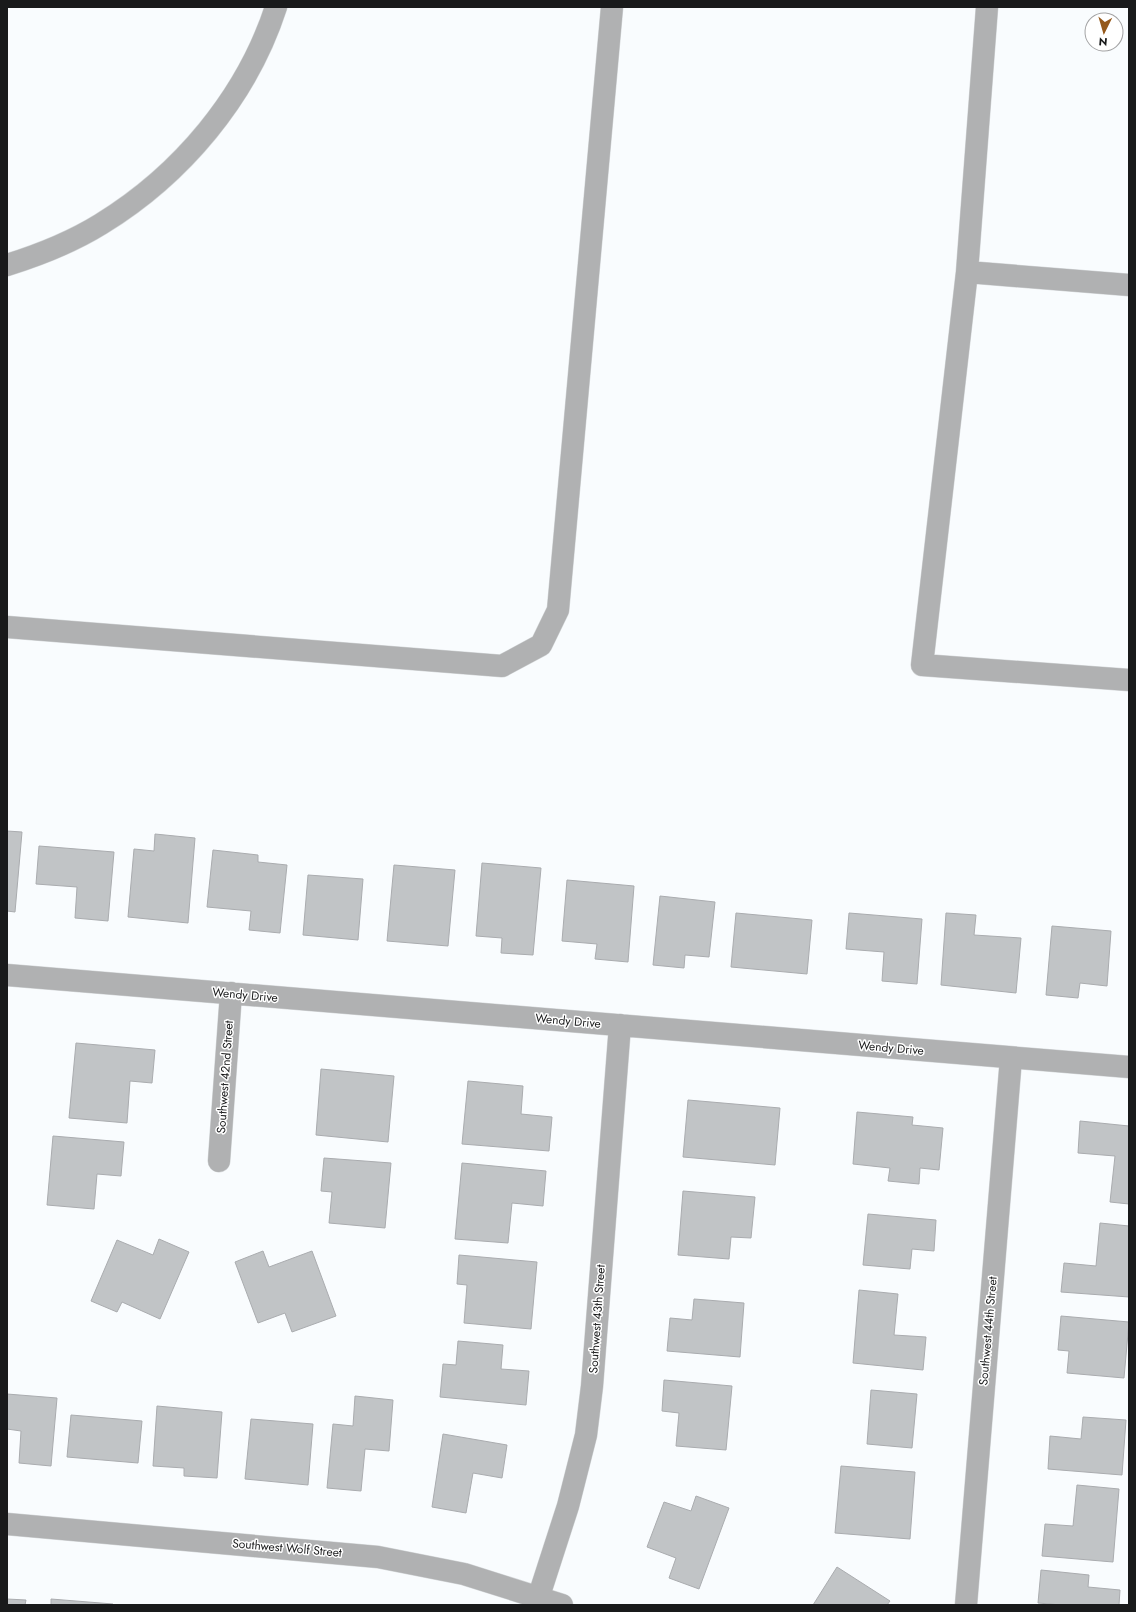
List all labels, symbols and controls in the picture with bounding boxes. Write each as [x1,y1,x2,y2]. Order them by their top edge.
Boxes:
north arrow [1084,12,1124,52]
text: N [1098,34,1108,50]
street label: Wendy Drive [211,983,279,1007]
street label: Wendy Drive [534,1009,602,1033]
street label: Southwest 42nd Street [212,1020,238,1134]
street label: Wendy Drive [857,1036,925,1060]
street label: Southwest 43th Street [584,1264,610,1374]
street label: Southwest 44th Street [974,1276,1002,1386]
street label: Southwest Wolf Street [231,1534,343,1562]

